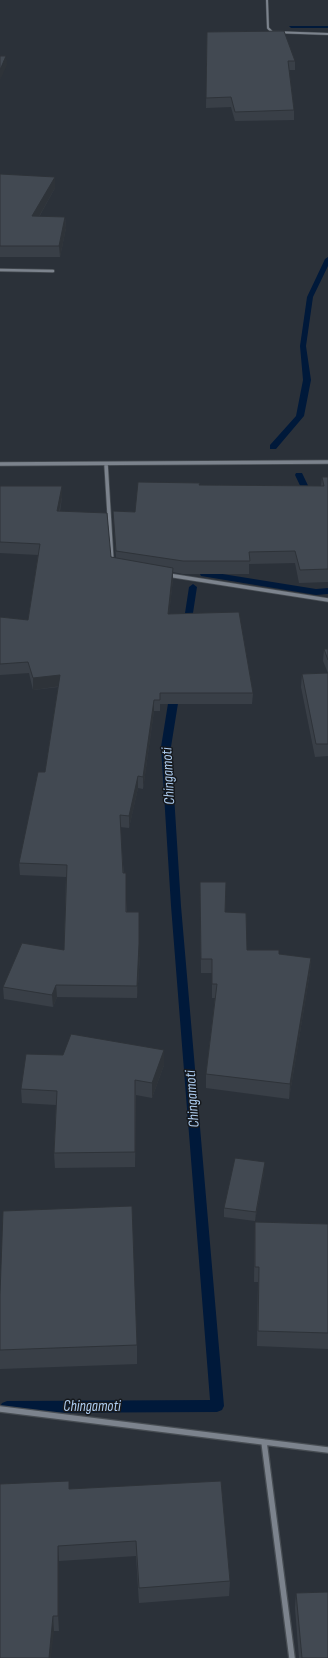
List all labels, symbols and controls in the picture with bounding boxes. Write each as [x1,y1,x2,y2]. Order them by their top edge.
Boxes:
water label: Chingamoti [159,747,179,805]
water label: Chingamoti [182,1070,204,1128]
water label: Chingamoti [63,1398,121,1416]

